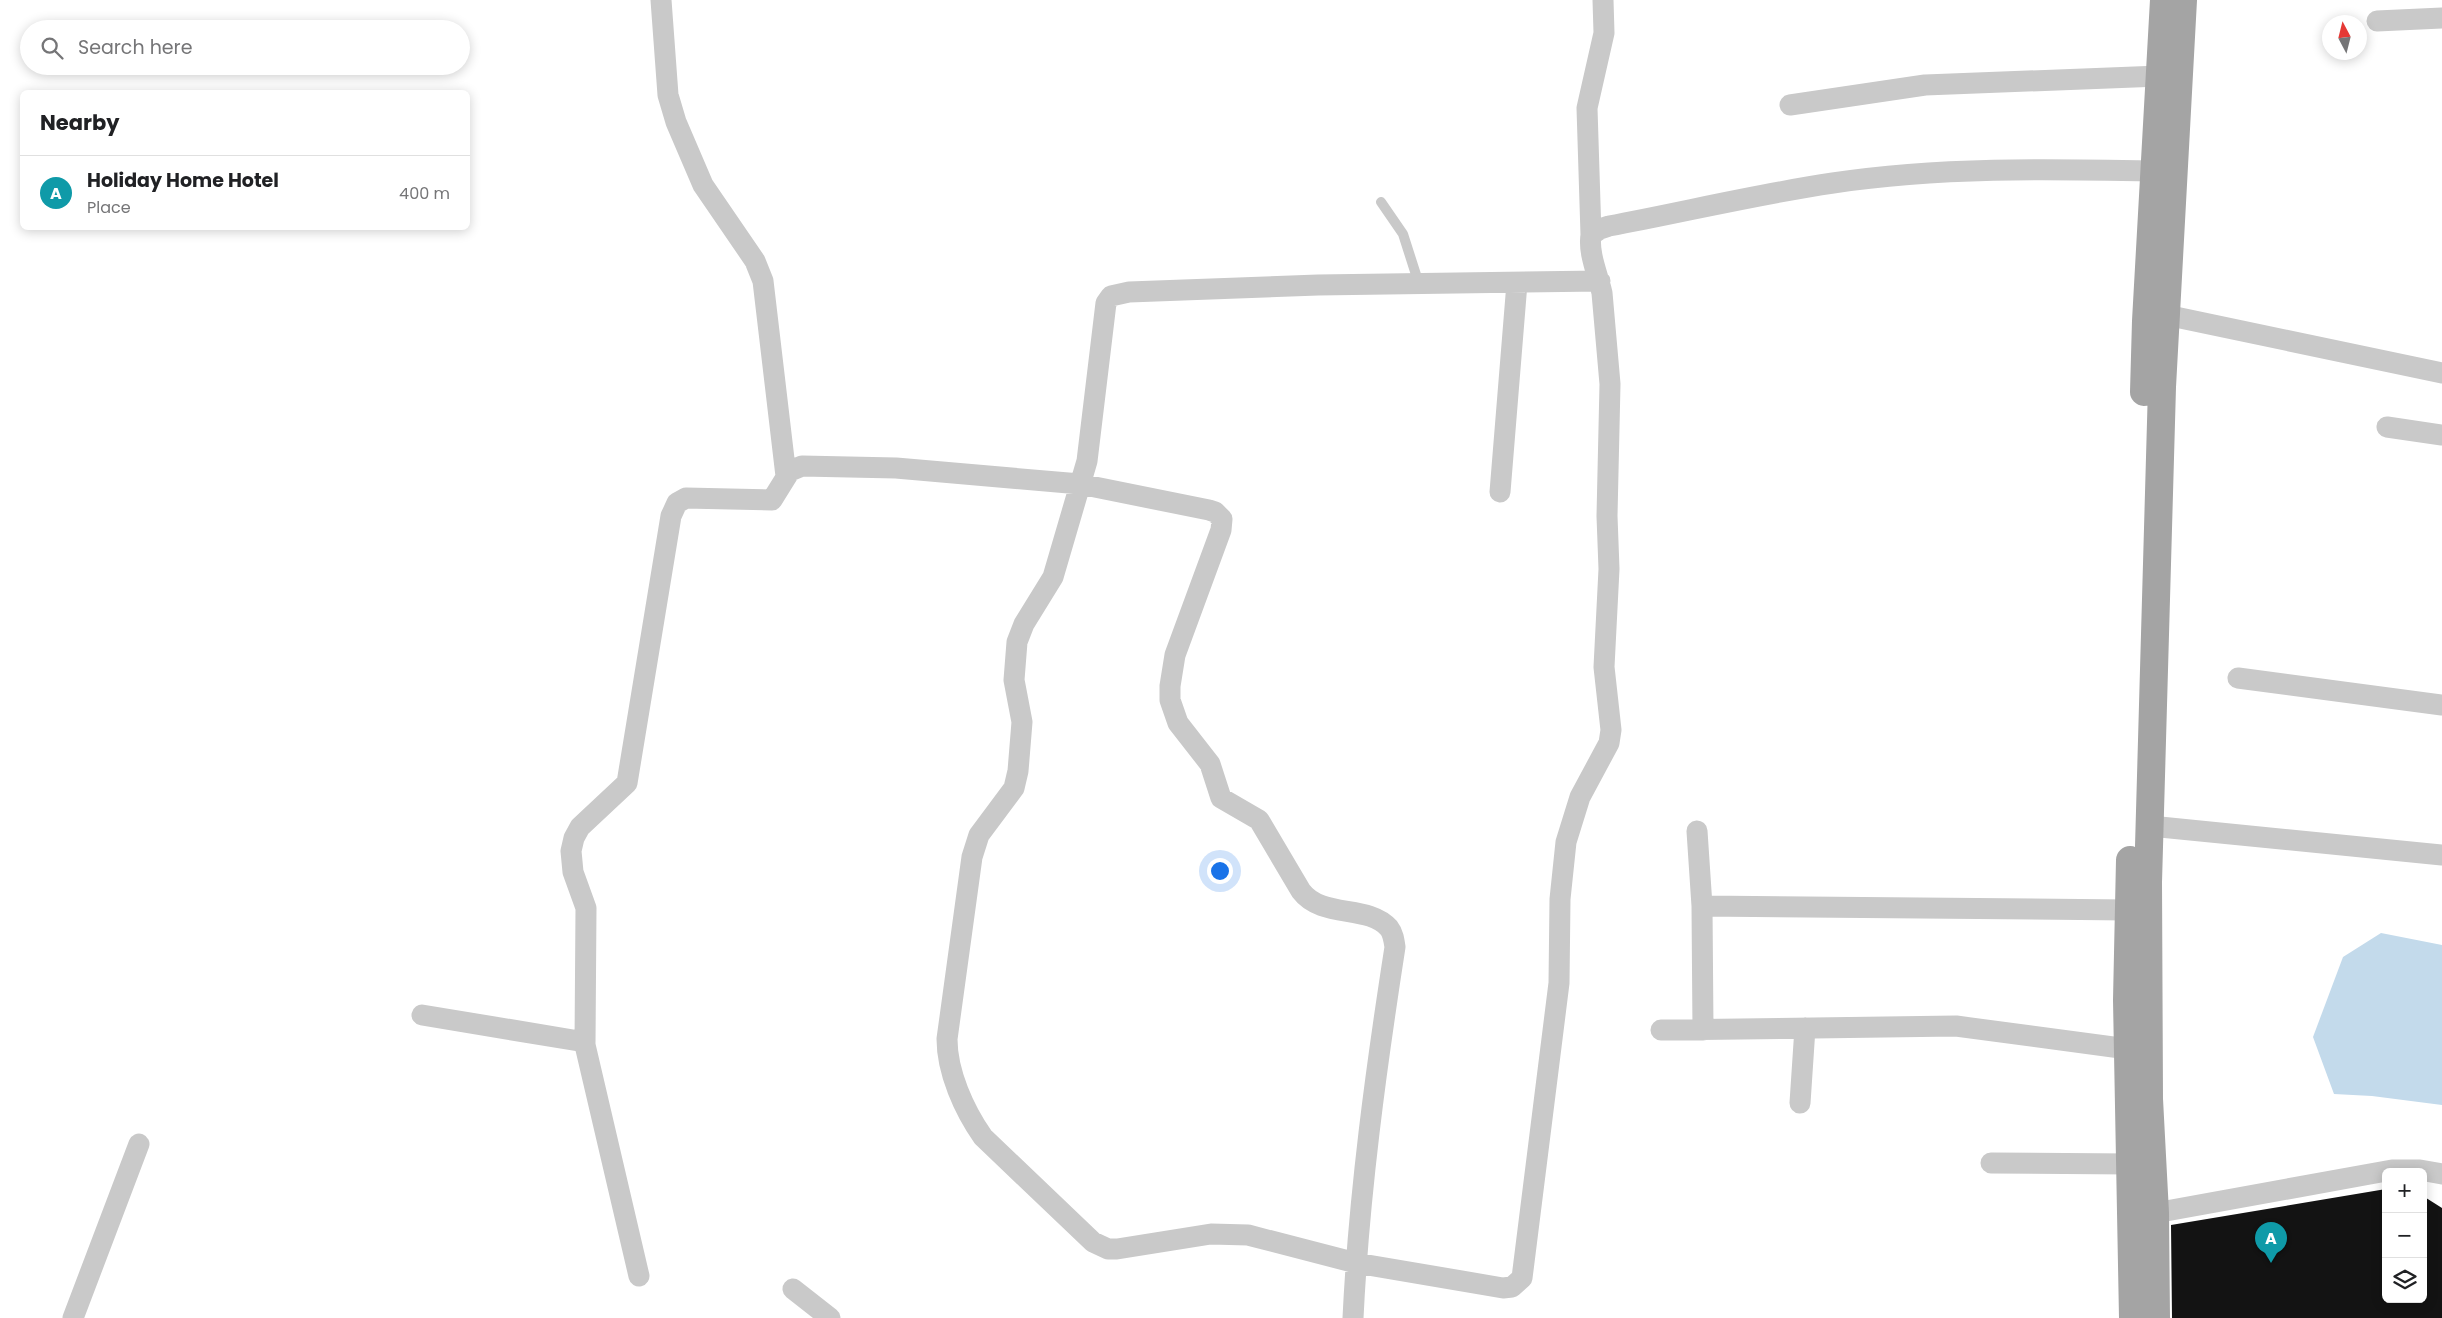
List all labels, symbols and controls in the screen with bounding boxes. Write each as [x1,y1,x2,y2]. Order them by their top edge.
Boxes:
north arrow [2322,15,2367,60]
search box [20,20,470,75]
icon: search [38,34,66,62]
text: Search here [78,34,192,61]
text: Nearby [40,108,120,137]
text: Holiday Home Hotel [87,167,279,194]
text: A [50,182,62,205]
text: 400 m [399,182,450,205]
text: Place [87,196,131,219]
your location [1207,858,1233,884]
map controls [2382,1168,2427,1303]
button: + [2382,1168,2427,1213]
button: − [2382,1213,2427,1258]
pin: A [2255,1222,2287,1263]
button: layers [2382,1258,2427,1303]

